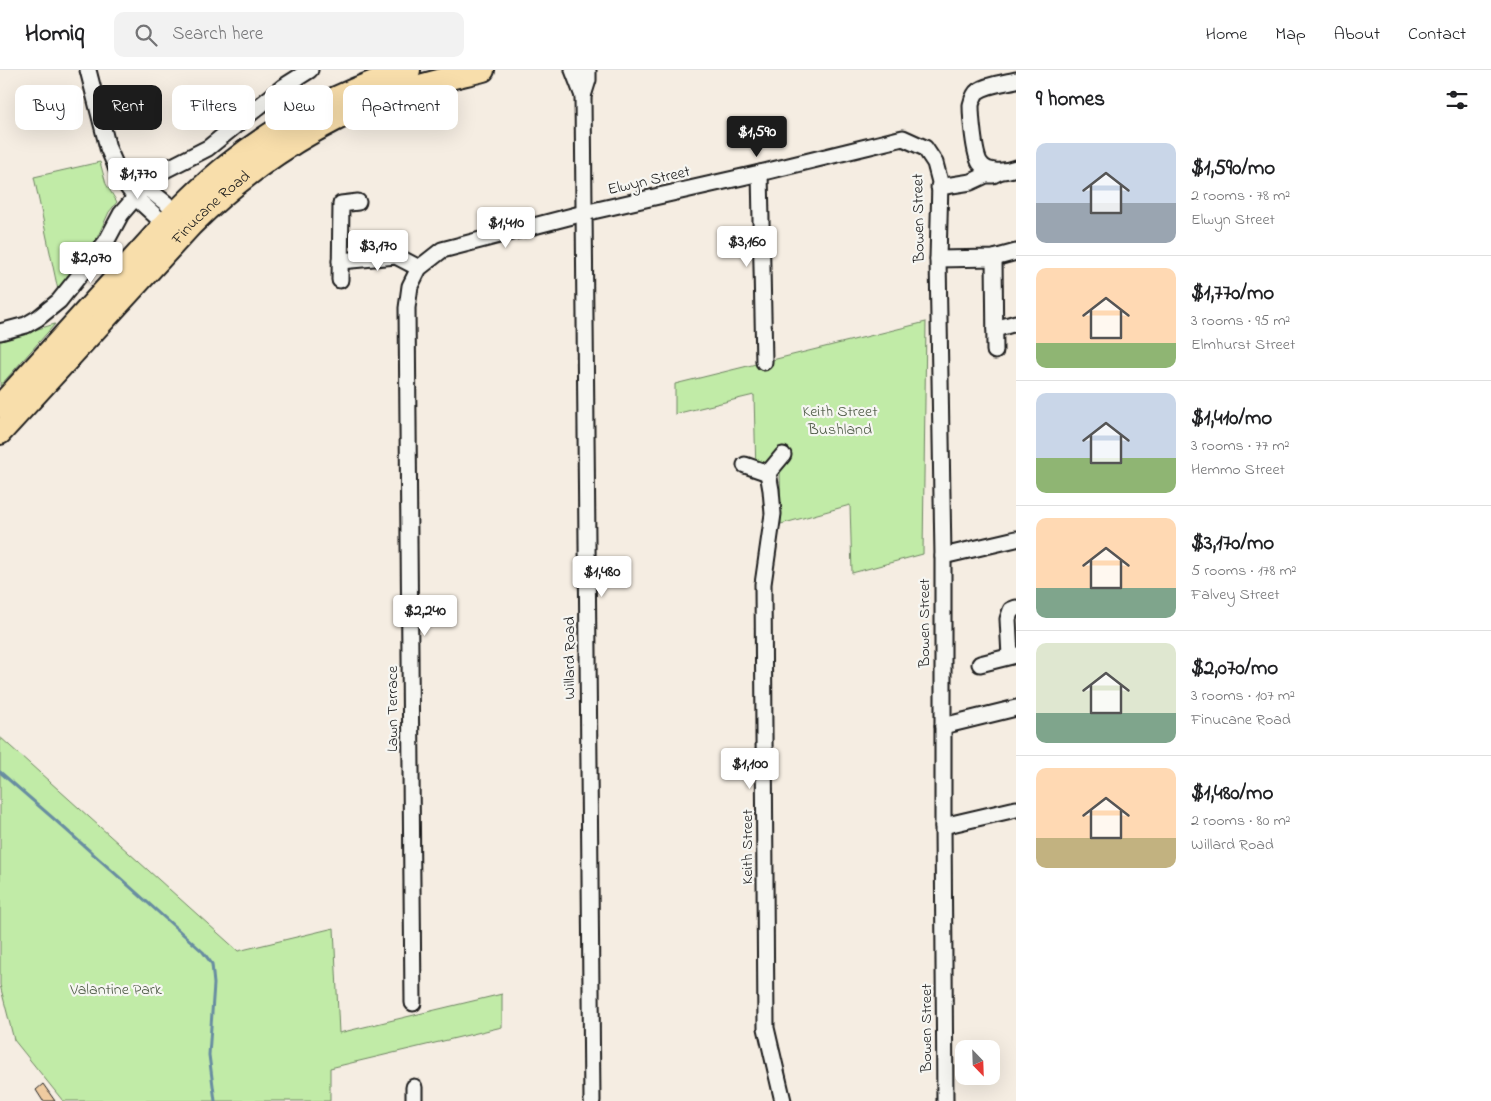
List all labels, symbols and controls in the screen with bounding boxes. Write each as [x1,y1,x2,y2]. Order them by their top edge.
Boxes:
search box [114,12,464,57]
text: Homiq [25,17,84,52]
icon: search [132,21,160,49]
text: Search here [172,21,263,48]
text: Home [1206,22,1247,48]
text: Map [1275,22,1306,48]
text: About [1334,22,1380,48]
text: Contact [1408,22,1466,48]
chip: Buy [15,85,83,130]
chip: Rent [93,85,162,130]
chip: Filters [172,85,255,130]
chip: New [265,85,333,130]
chip: Apartment [343,85,458,130]
text: 9 homes [1036,85,1105,115]
icon: filters [1443,86,1471,114]
pin: $1,590 [716,116,798,158]
text: $1,590 [738,120,776,144]
text: $1,590/mo [1191,154,1275,184]
pin: $1,770 [97,158,179,200]
street label: Elwyn Street [605,160,693,202]
text: $1,770 [119,162,157,186]
icon: home [1076,163,1136,223]
street label: Finucane Road [166,165,256,251]
street label: Bowen Street [906,173,932,264]
text: 2 rooms · 78 m² [1191,184,1290,208]
pin: $1,410 [465,206,547,249]
text: Elwyn Street [1191,208,1275,232]
text: $1,410 [488,211,524,235]
pin: $3,160 [706,226,788,268]
pin: $3,170 [337,230,419,272]
text: $3,160 [728,230,766,254]
text: $3,170 [359,234,397,258]
pin: $2,070 [50,242,132,284]
text: $2,070 [71,246,111,270]
text: $1,770/mo [1191,279,1274,309]
icon: home [1076,288,1136,348]
text: 3 rooms · 95 m² [1191,309,1290,333]
text: Elmhurst Street [1191,333,1295,357]
park label: Keith Street Bushland [802,400,878,442]
text: $1,410/mo [1191,404,1272,434]
icon: home [1076,413,1136,473]
text: 3 rooms · 77 m² [1191,434,1290,458]
text: Hemmo Street [1191,458,1285,482]
text: $3,170/mo [1191,529,1274,559]
icon: home [1076,538,1136,598]
pin: $1,480 [561,556,643,598]
text: 5 rooms · 178 m² [1191,559,1297,583]
text: $1,480 [583,560,621,584]
street label: Bowen Street [913,578,937,668]
text: Falvey Street [1191,583,1280,607]
pin: $2,240 [384,594,466,637]
text: $2,240 [404,599,446,623]
street label: Willard Road [558,617,582,699]
text: $2,070/mo [1191,654,1278,684]
icon: home [1076,663,1136,723]
street label: Lawn Terrace [381,665,405,752]
text: 3 rooms · 107 m² [1191,684,1295,708]
text: Finucane Road [1191,708,1291,732]
pin: $1,100 [709,748,791,790]
text: $1,100 [732,752,768,776]
text: $1,480/mo [1191,779,1273,809]
icon: home [1076,788,1136,848]
street label: Keith Street [736,809,760,885]
text: 2 rooms · 80 m² [1191,809,1291,833]
text: Willard Road [1191,833,1274,857]
park label: Valantine Park [69,978,163,1002]
street label: Bowen Street [915,983,939,1073]
north arrow [955,1040,1000,1085]
map controls [955,1040,1000,1085]

